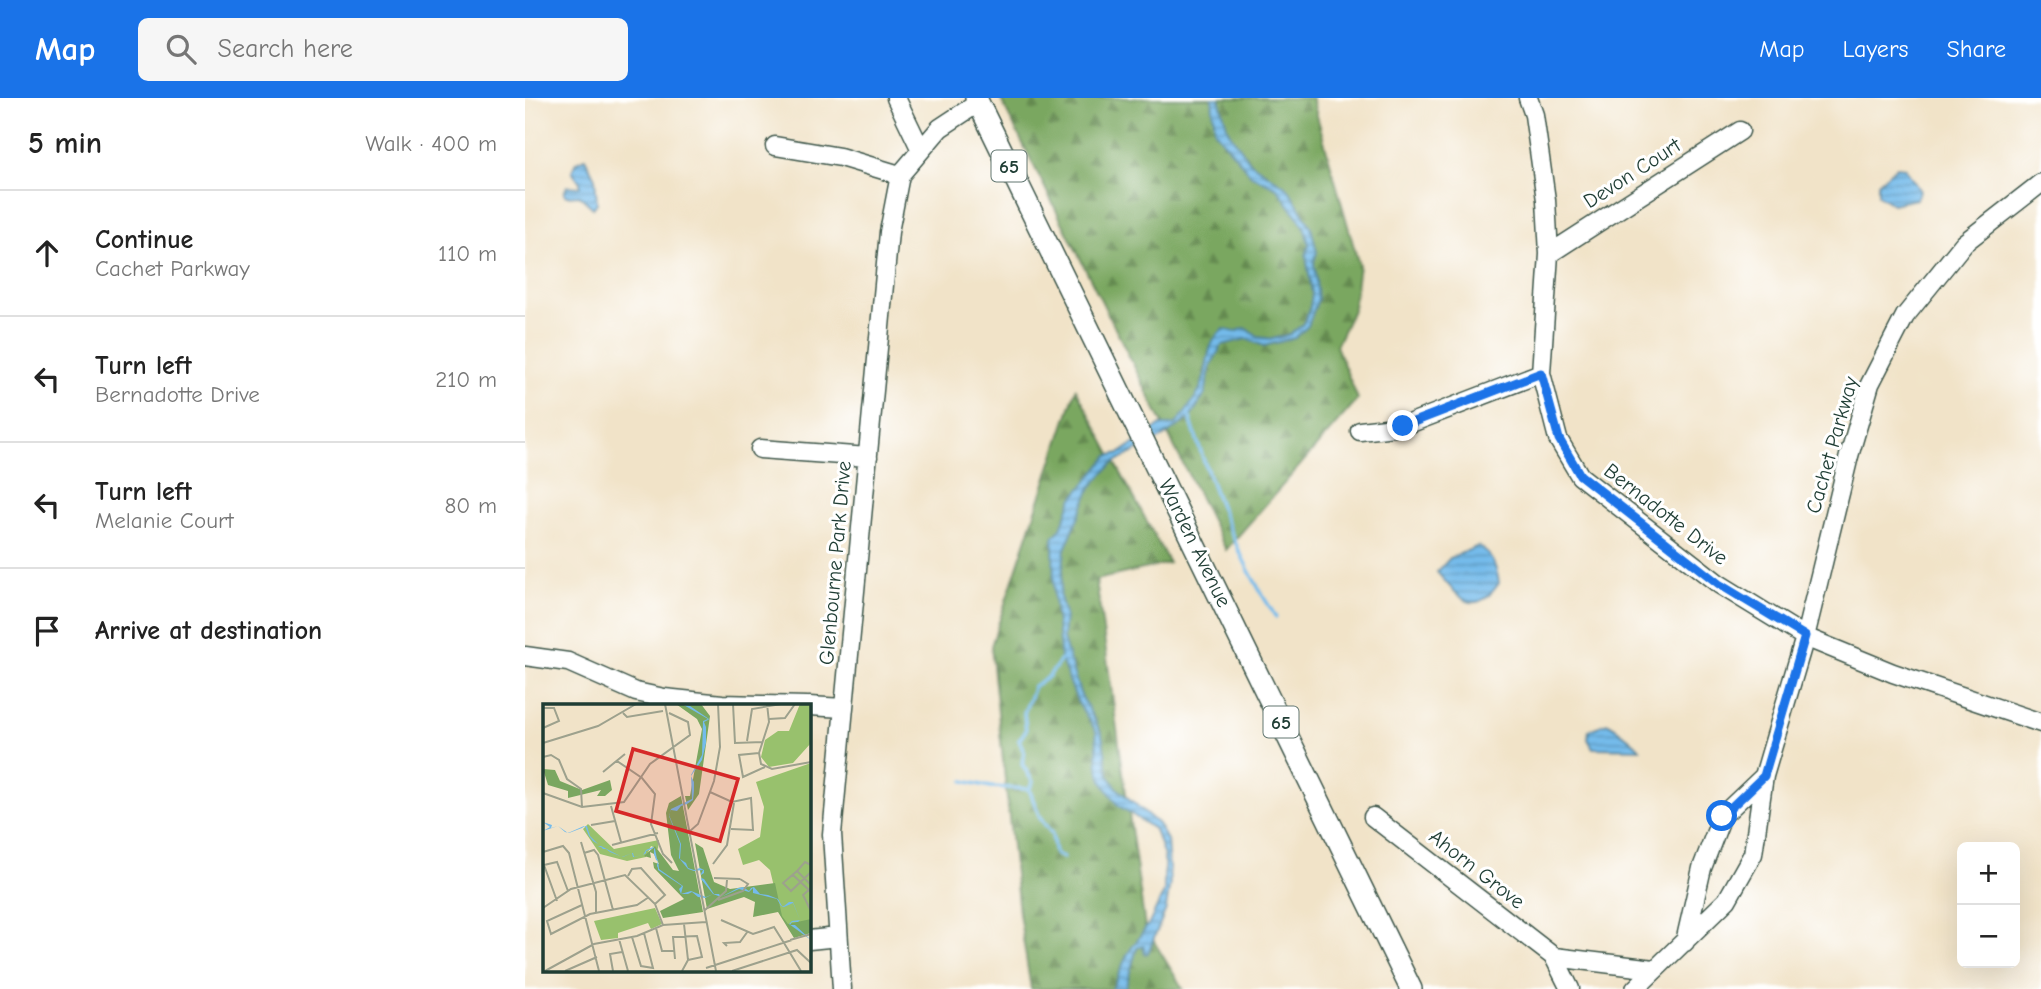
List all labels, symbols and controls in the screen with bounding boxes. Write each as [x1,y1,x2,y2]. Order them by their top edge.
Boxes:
search box [138,18,628,81]
text: Map [35,30,96,68]
icon: search [162,30,200,68]
text: Search here [218,34,353,64]
text: Map [1759,35,1805,63]
text: Layers [1843,35,1908,63]
text: Share [1946,35,2006,63]
text: 5 min [28,126,102,161]
text: Walk · 400 m [365,130,497,157]
street label: Devon Court [1579,132,1686,213]
road number: 65 [991,150,1027,181]
text: Continue [95,225,193,255]
icon: ahead [28,234,66,272]
text: 110 m [438,240,497,267]
text: Cachet Parkway [95,255,250,282]
text: Turn left [95,351,192,381]
icon: left [28,360,66,398]
text: 210 m [435,366,497,393]
street label: Cachet Parkway [1801,373,1863,516]
text: Bernadotte Drive [95,381,260,408]
route end [1387,410,1418,441]
street label: Bernadotte Drive [1599,458,1733,570]
street label: Glenbourne Park Drive [814,460,856,666]
street label: Warden Avenue [1154,475,1236,611]
text: Turn left [95,477,192,507]
icon: left [28,486,66,524]
text: 80 m [444,492,497,519]
text: Melanie Court [95,507,234,534]
icon: arrive [28,612,66,650]
text: Arrive at destination [95,616,322,646]
inset map [543,704,810,972]
road number: 65 [1263,706,1299,737]
route start [1706,800,1737,831]
street label: Ahorn Grove [1425,824,1529,914]
map controls [1957,842,2020,968]
button: + [1957,842,2020,905]
button: − [1957,905,2020,968]

